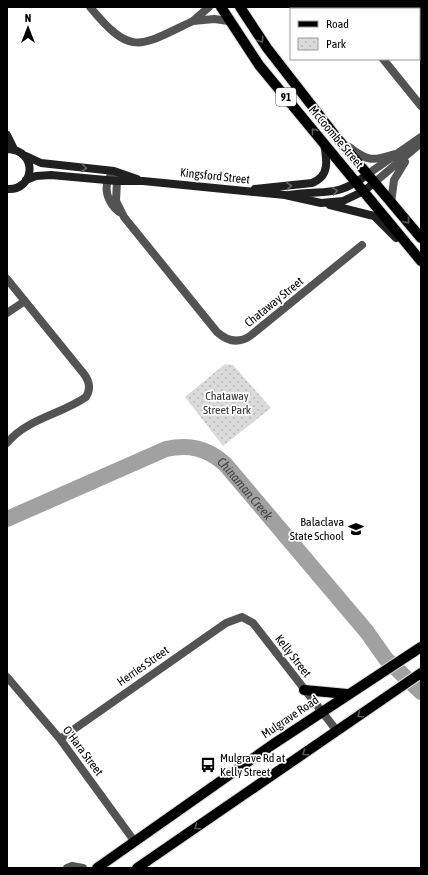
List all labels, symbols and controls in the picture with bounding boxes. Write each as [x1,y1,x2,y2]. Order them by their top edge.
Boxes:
north arrow [8,8,48,48]
legend [290,8,420,60]
text: N [25,12,31,24]
text: Road [326,17,349,31]
one-way arrow [256,36,263,43]
text: Park [326,37,347,51]
road number: 91 [276,88,296,106]
street label: McCoombe Street [306,103,366,171]
one-way arrow [311,129,318,136]
one-way arrow [81,163,87,172]
street label: Kingsford Street [179,165,251,187]
one-way arrow [286,181,292,190]
one-way arrow [332,187,339,196]
one-way arrow [402,216,409,224]
street label: Chataway Street [242,274,307,330]
park label: Chataway Street Park [203,389,252,417]
water label: Chinaman Creek [214,454,276,523]
place label: Balaclava State School [290,515,345,543]
school or university icon: Balaclava State School [347,520,365,538]
street label: Kelly Street [272,632,314,681]
street label: Herries Street [114,643,172,689]
street label: Mulgrave Road [259,693,321,741]
one-way arrow [357,710,364,717]
street label: O'Hara Street [60,723,106,779]
one-way arrow [302,748,309,755]
place label: Mulgrave Rd at Kelly Street [220,751,286,779]
bus stop icon: Mulgrave Rd at Kelly Street [199,756,217,774]
one-way arrow [195,822,202,829]

